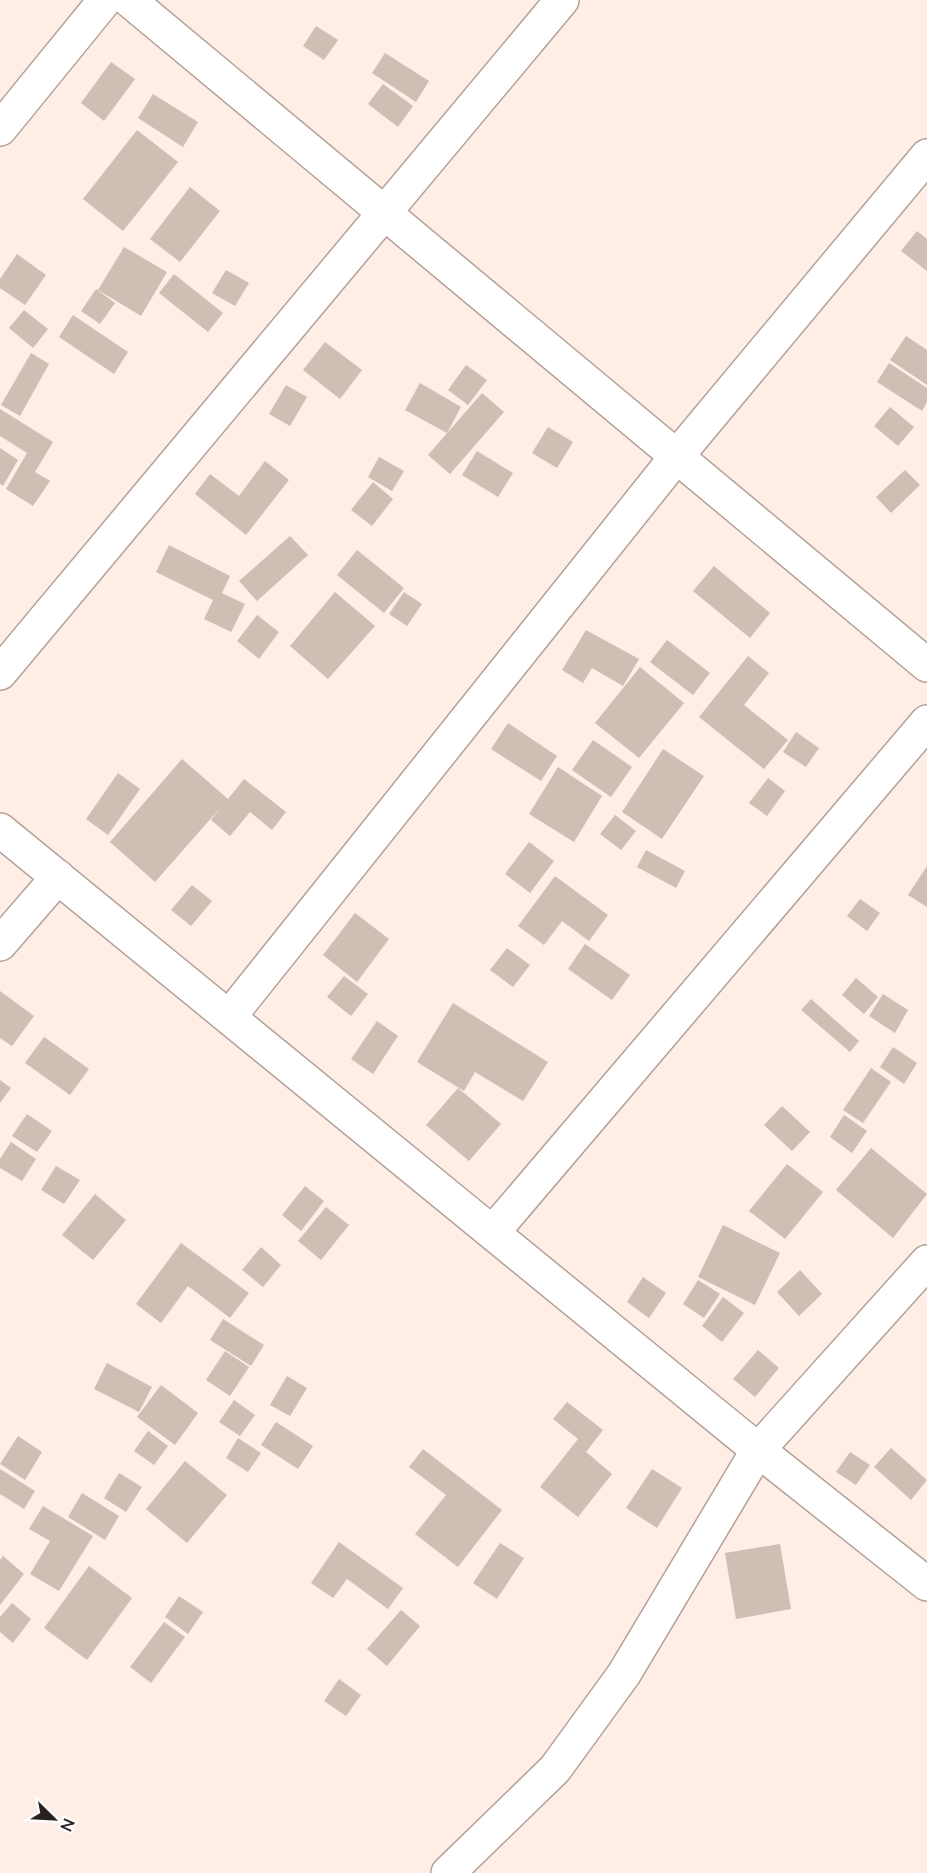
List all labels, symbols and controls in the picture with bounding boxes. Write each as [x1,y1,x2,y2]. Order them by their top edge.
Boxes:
north arrow [24,1789,84,1849]
text: N [57,1816,79,1835]

